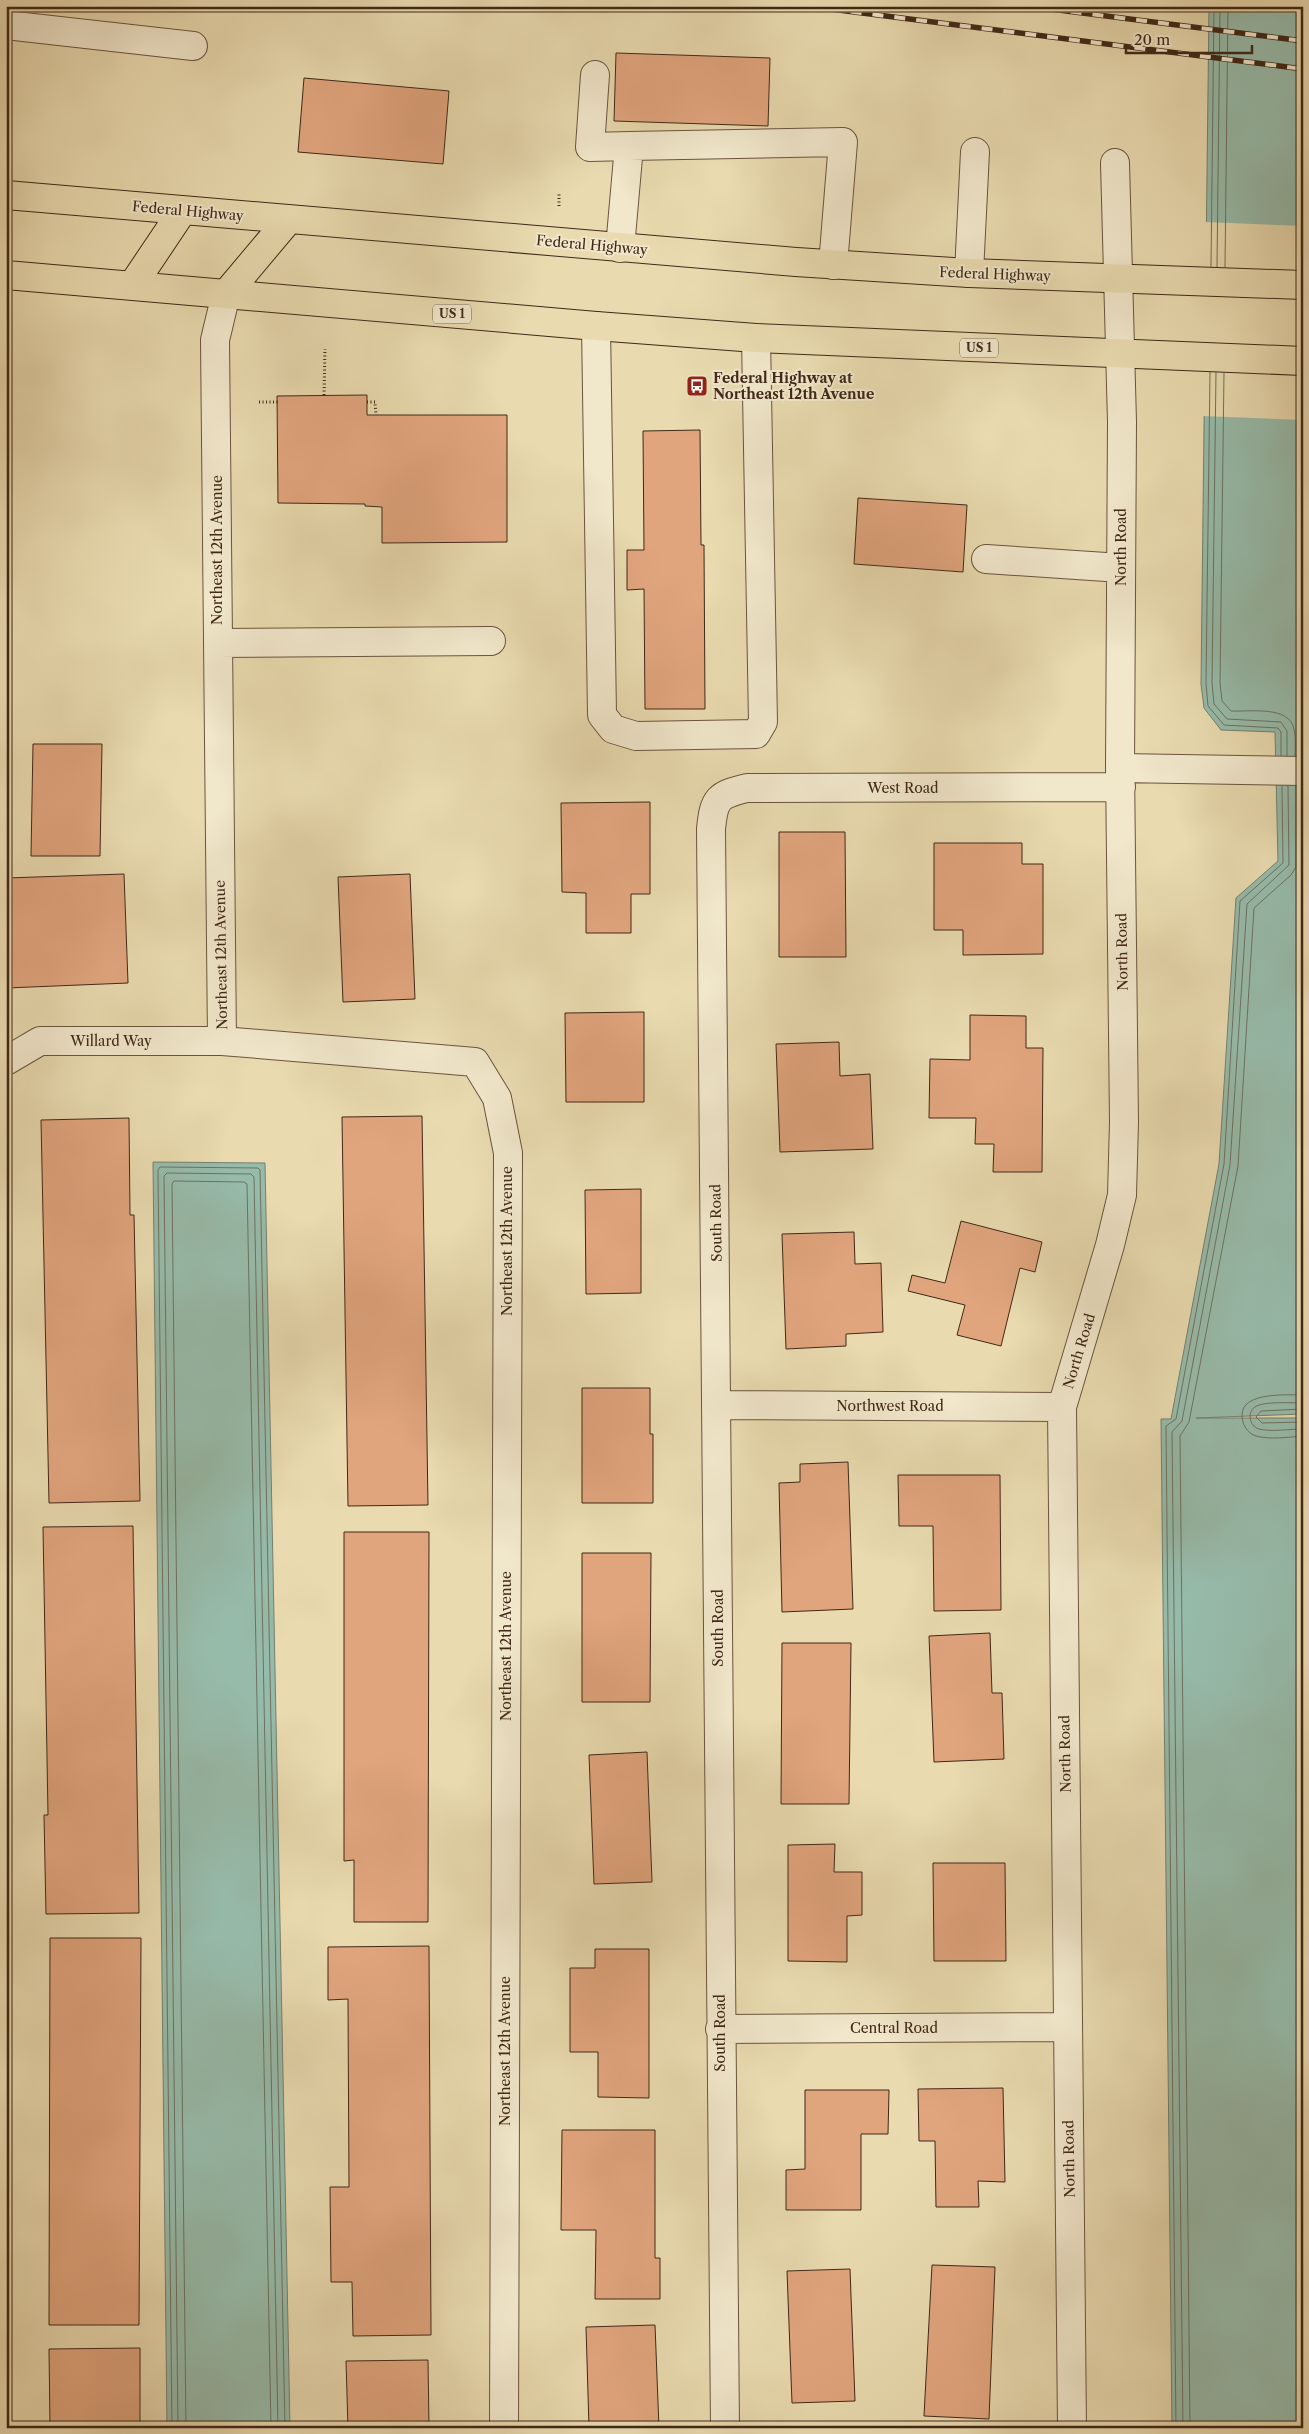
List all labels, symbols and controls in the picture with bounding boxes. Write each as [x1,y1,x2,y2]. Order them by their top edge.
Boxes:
scale bar [1126,22,1253,54]
text: 20 m [1134,30,1170,49]
street label: Federal Highway [131,197,245,225]
street label: Federal Highway [535,231,649,259]
street label: Federal Highway [939,263,1051,285]
road number: US 1 [433,304,471,324]
road number: US 1 [960,338,998,358]
place label: Federal Highway at Northeast 12th Avenue [713,369,874,403]
bus stop icon: Federal Highway at Northeast 12th Avenue [685,374,709,398]
street label: Northeast 12th Avenue [208,475,226,625]
street label: North Road [1112,508,1130,586]
street label: West Road [866,779,939,797]
street label: Northeast 12th Avenue [211,880,231,1030]
street label: North Road [1112,913,1132,991]
street label: Willard Way [69,1032,152,1050]
street label: Northeast 12th Avenue [498,1166,516,1316]
street label: South Road [706,1184,726,1262]
street label: North Road [1059,1311,1099,1391]
street label: Northwest Road [836,1397,944,1415]
street label: Northeast 12th Avenue [497,1571,515,1721]
street label: South Road [709,1589,727,1667]
street label: North Road [1055,1715,1075,1793]
street label: Northeast 12th Avenue [496,1976,514,2126]
street label: South Road [711,1994,729,2072]
street label: Central Road [850,2019,939,2037]
street label: North Road [1059,2120,1079,2198]

